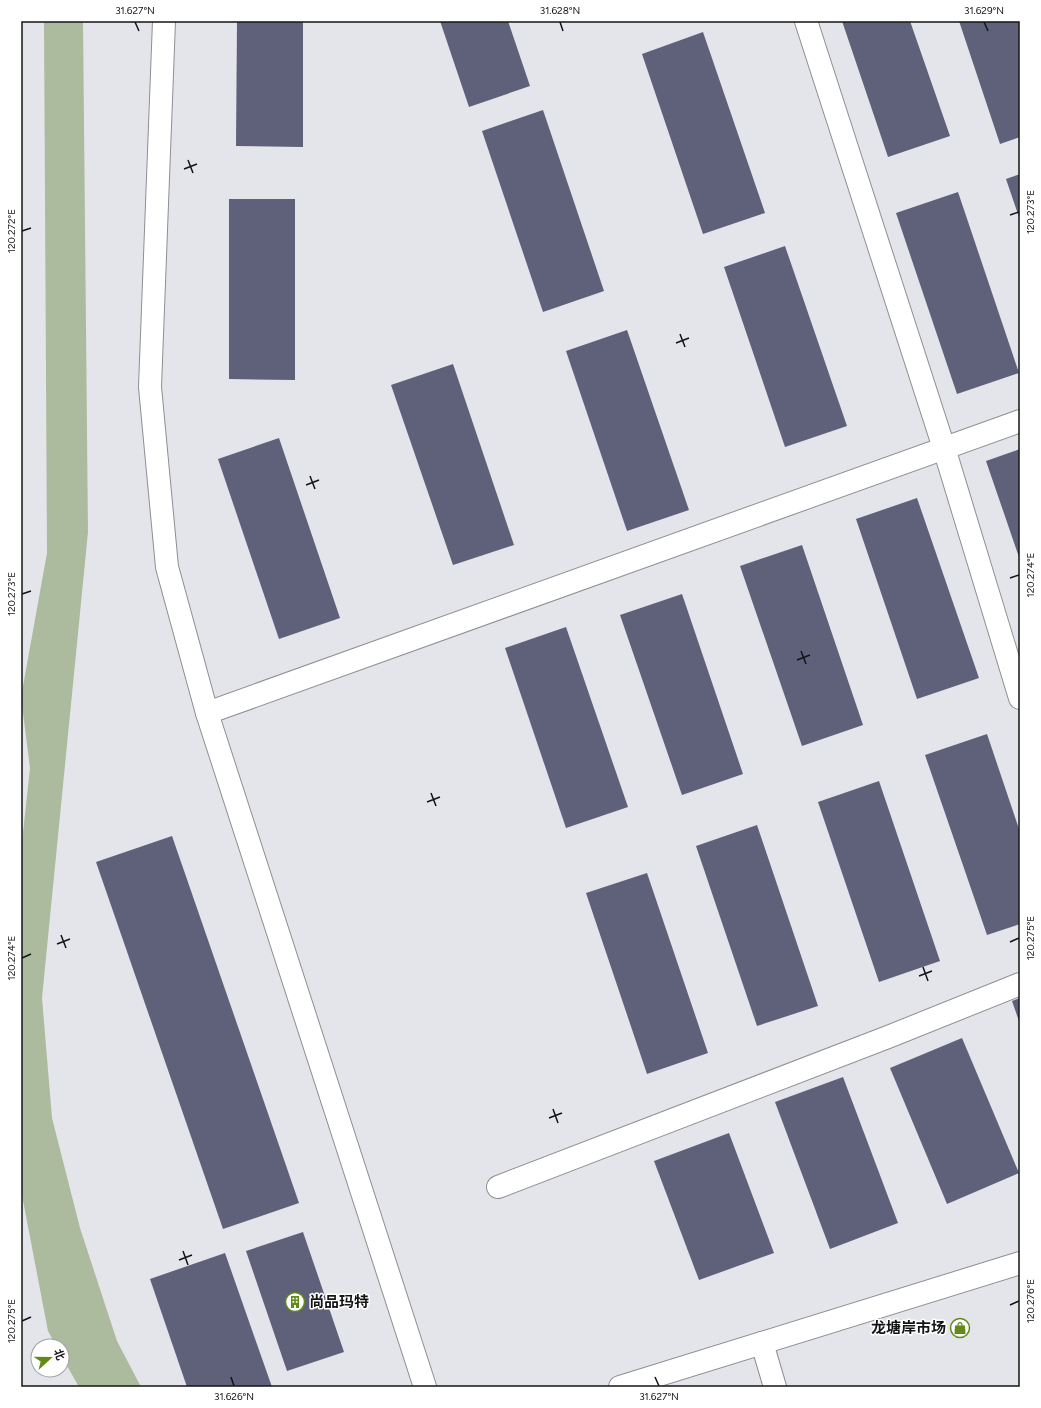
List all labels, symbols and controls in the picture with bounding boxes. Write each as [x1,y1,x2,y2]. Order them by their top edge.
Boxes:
text: 31.627°N [115,4,155,17]
text: 31.628°N [540,4,580,17]
text: 31.629°N [964,4,1004,17]
text: 120.273°E [1024,190,1037,234]
text: 120.272°E [5,209,18,253]
text: 120.274°E [1024,552,1037,598]
text: 120.273°E [5,572,18,616]
text: 120.275°E [1024,916,1037,960]
text: 120.274°E [5,935,18,981]
text: 120.276°E [1024,1279,1037,1323]
building icon: 尚品玛特 [284,1291,306,1313]
place label: 尚品玛特 [309,1293,369,1311]
text: 120.275°E [5,1299,18,1343]
shop icon: 龙塘岸市场 [949,1317,971,1339]
place label: 龙塘岸市场 [871,1319,946,1337]
north arrow [30,1338,70,1378]
text: 北 [51,1347,67,1362]
text: 31.626°N [214,1390,254,1403]
text: 31.627°N [639,1390,679,1403]

